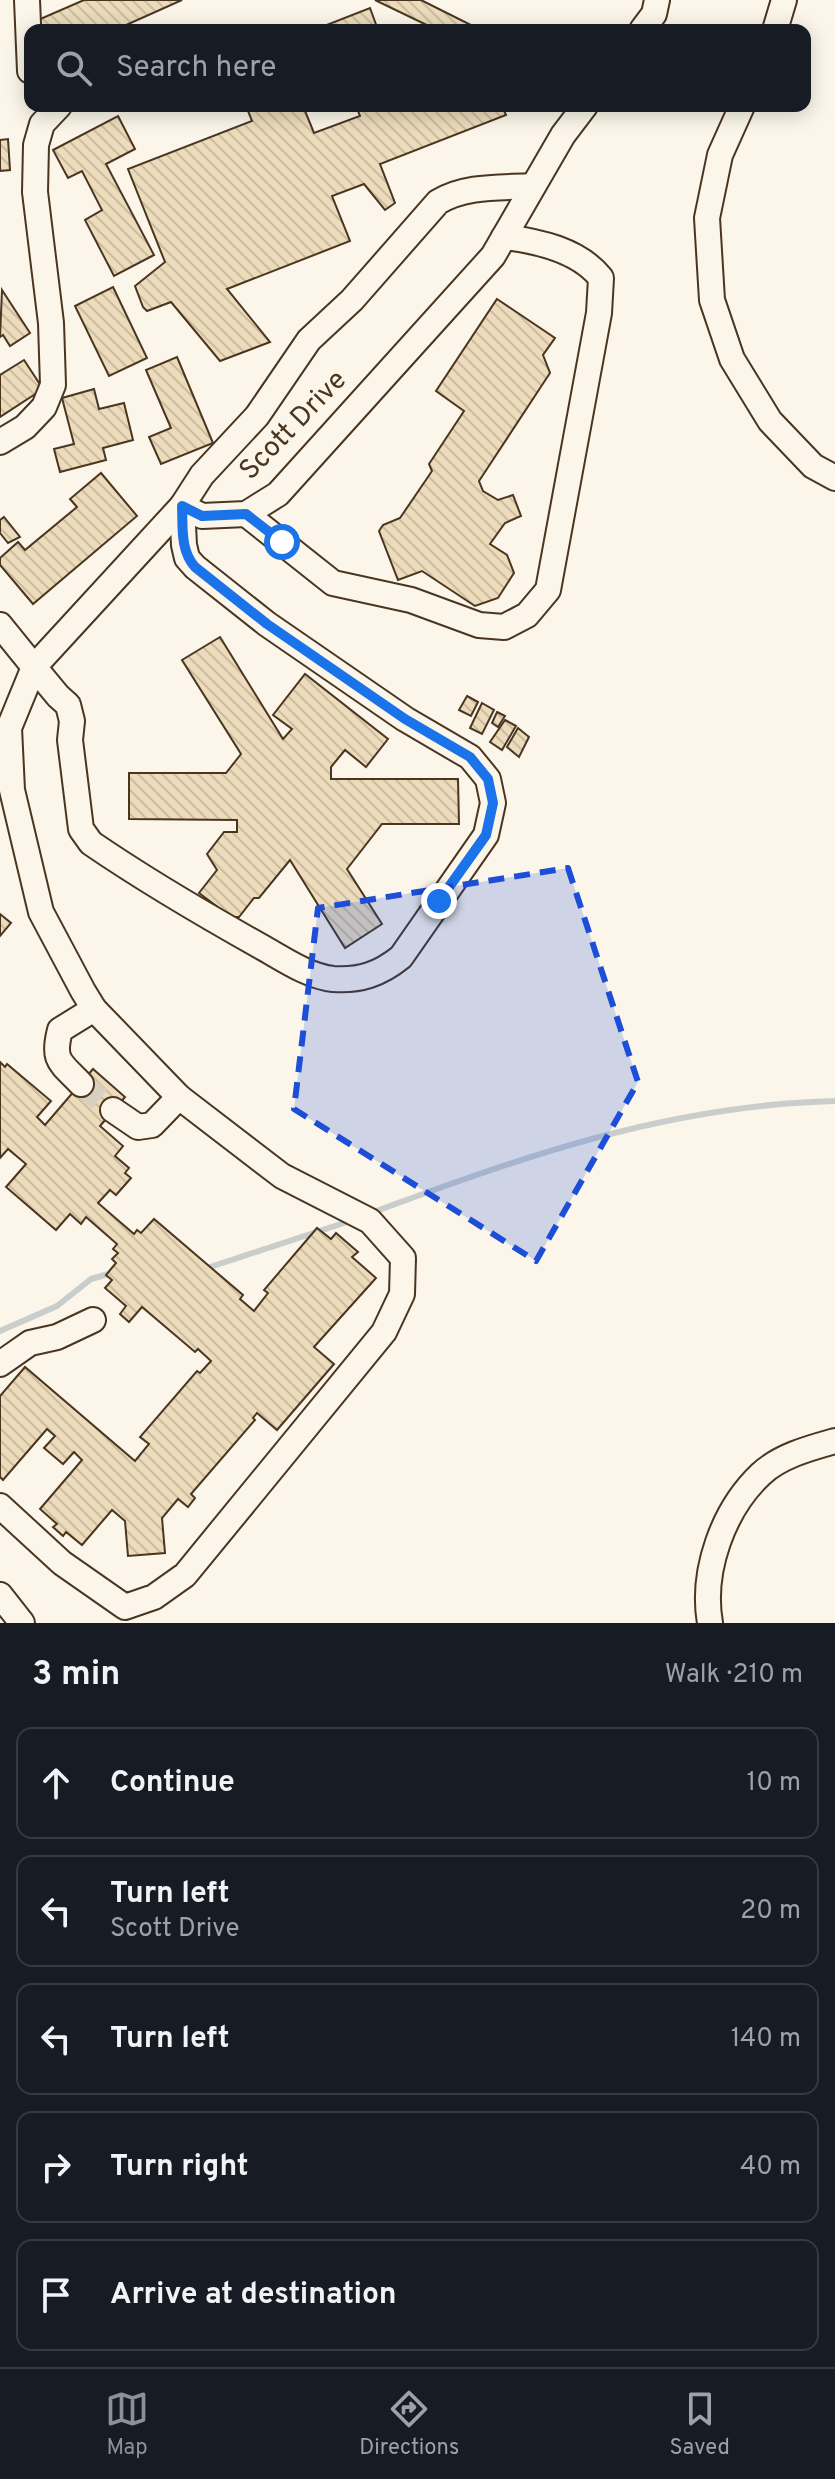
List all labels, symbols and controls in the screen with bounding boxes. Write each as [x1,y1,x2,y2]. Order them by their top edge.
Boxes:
search box [24,24,811,112]
icon: search [52,46,96,90]
text: Search here [116,50,276,87]
street label: Scott Drive [233,363,355,489]
route start [264,524,300,560]
route end [421,883,457,919]
text: 3 min [32,1654,120,1697]
text: Walk · 210 m [665,1659,803,1692]
icon: ahead [34,1761,78,1805]
text: Continue [110,1765,235,1802]
text: 10 m [746,1767,801,1800]
text: Turn left [110,1876,230,1913]
icon: left [34,1889,78,1933]
text: 20 m [740,1895,801,1928]
text: Scott Drive [110,1913,240,1946]
icon: left [34,2017,78,2061]
text: Turn left [110,2021,230,2058]
text: 140 m [731,2023,801,2056]
icon: right [34,2145,78,2189]
text: Turn right [110,2149,248,2186]
text: 40 m [740,2151,801,2184]
icon: arrive [34,2273,78,2317]
text: Arrive at destination [110,2277,396,2314]
tab: Map [105,2387,149,2462]
tab: Directions [359,2387,459,2462]
tab: Saved [669,2387,730,2462]

